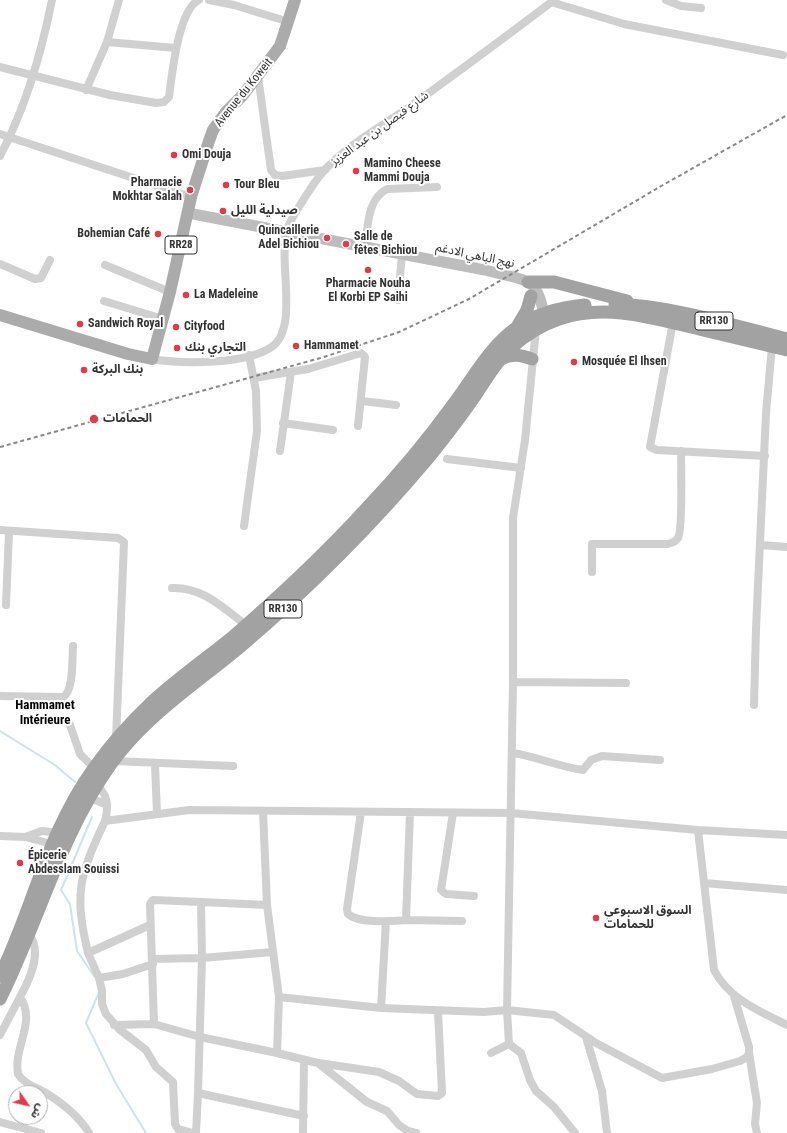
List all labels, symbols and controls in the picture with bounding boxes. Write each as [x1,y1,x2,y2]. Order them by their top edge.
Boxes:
street label: Avenue du Koweit [212,56,276,130]
street label: شارع فيصل بن عبد العزيز [328,89,432,169]
place label: Omi Douja [182,148,231,162]
marker: Omi Douja [169,150,179,160]
place label: Mamino Cheese Mammi Douja [364,157,441,185]
marker: Mamino Cheese Mammi Douja [351,166,361,176]
place label: Pharmacie Mokhtar Salah [113,176,182,204]
place label: Tour Bleu [234,178,279,192]
marker: Tour Bleu [221,180,231,190]
marker: Pharmacie Mokhtar Salah [185,185,195,195]
place label: صيدلية الليل [231,204,298,218]
marker: صيدلية الليل [218,206,228,216]
place label: Quincaillerie Adel Bichiou [258,224,319,252]
place label: Bohemian Café [77,227,150,241]
marker: Bohemian Café [153,229,163,239]
place label: Salle de fêtes Bichiou [354,230,417,258]
marker: Quincaillerie Adel Bichiou [322,233,332,243]
road number: RR28 [165,236,197,254]
marker: Salle de fêtes Bichiou [341,239,351,249]
street label: نهج الباهي الادغم [434,241,516,271]
marker: Pharmacie Nouha El Korbi EP Saihi [363,265,373,275]
place label: Pharmacie Nouha El Korbi EP Saihi [326,277,410,305]
place label: La Madeleine [194,288,258,302]
marker: La Madeleine [181,290,191,300]
road number: RR130 [695,312,733,330]
place label: Sandwich Royal [88,317,163,331]
marker: Sandwich Royal [75,319,85,329]
place label: Cityfood [184,320,225,334]
marker: Cityfood [171,322,181,332]
place label: Hammamet [304,339,359,353]
place label: التجاري بنك [185,341,246,355]
marker: Hammamet [291,341,301,351]
marker: التجاري بنك [172,343,182,353]
place label: Mosquée El Ihsen [582,355,667,369]
marker: Mosquée El Ihsen [569,357,579,367]
place label: بنك البركة [92,363,143,377]
marker: بنك البركة [79,365,89,375]
place label: الحمامات [103,412,152,426]
marker: الحمامات [88,413,100,425]
road number: RR130 [264,600,302,618]
district label: Hammamet Intérieure [15,698,75,729]
place label: Épicerie Abdesslam Souissi [28,849,119,877]
marker: Épicerie Abdesslam Souissi [15,858,25,868]
place label: السوق الاسبوعي للحمامات [604,904,692,932]
marker: السوق الاسبوعي للحمامات [591,913,601,923]
north arrow [8,1085,48,1125]
text: ش [28,1102,47,1121]

